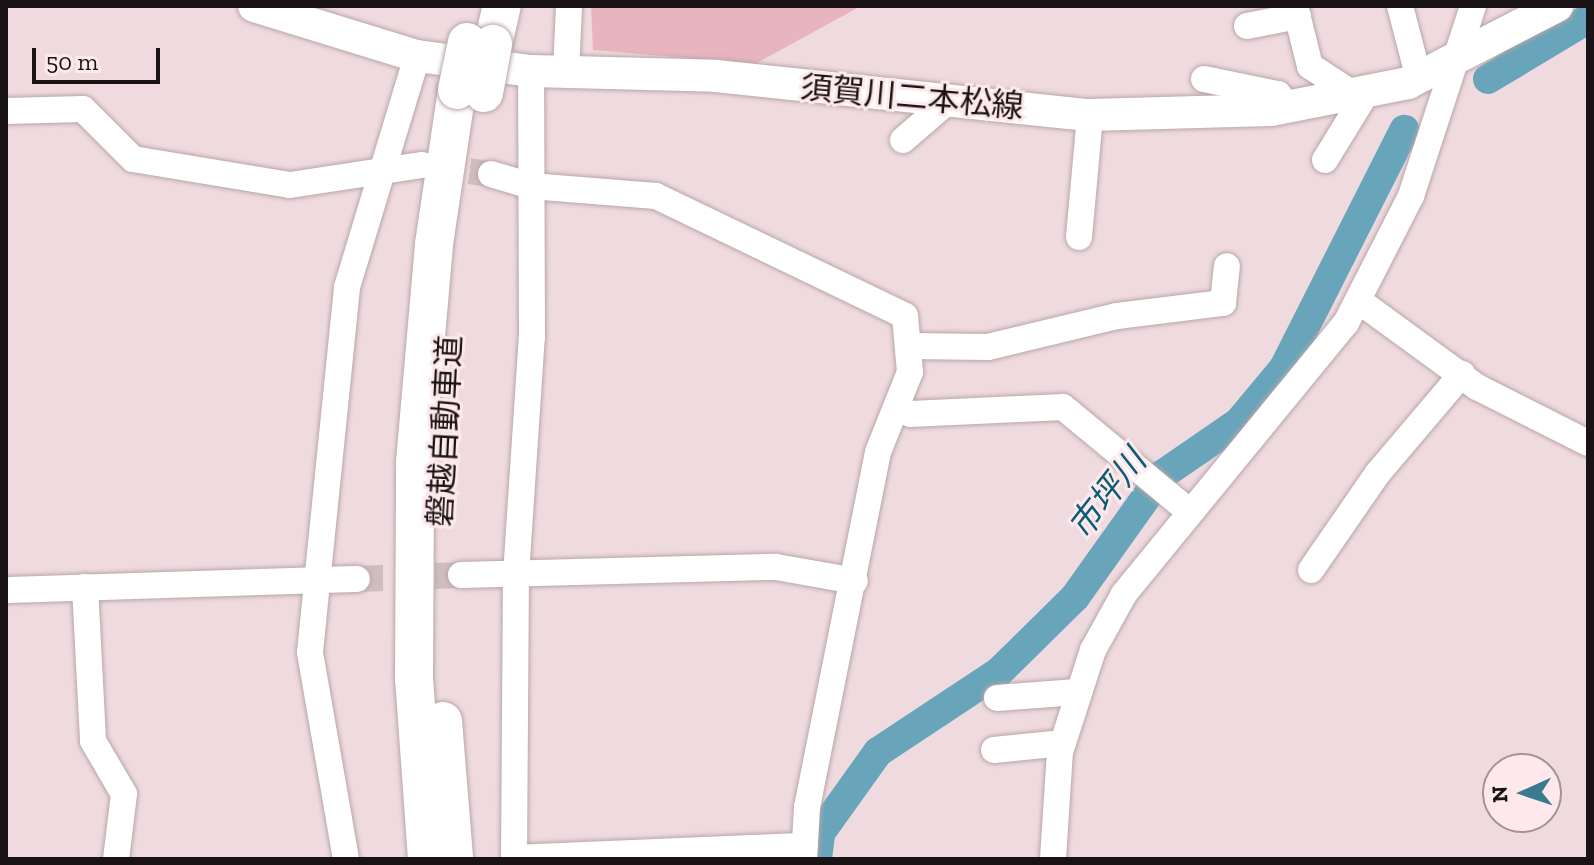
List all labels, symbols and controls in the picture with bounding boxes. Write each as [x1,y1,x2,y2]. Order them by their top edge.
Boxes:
scale bar [36,32,164,82]
text: 50 m [46,47,98,76]
street label: 須賀川二本松線 [799,68,1025,126]
street label: 磐越自動車道 [421,334,469,528]
water label: 市坪川 [1060,441,1154,547]
north arrow [1482,753,1562,833]
text: N [1486,785,1513,803]

